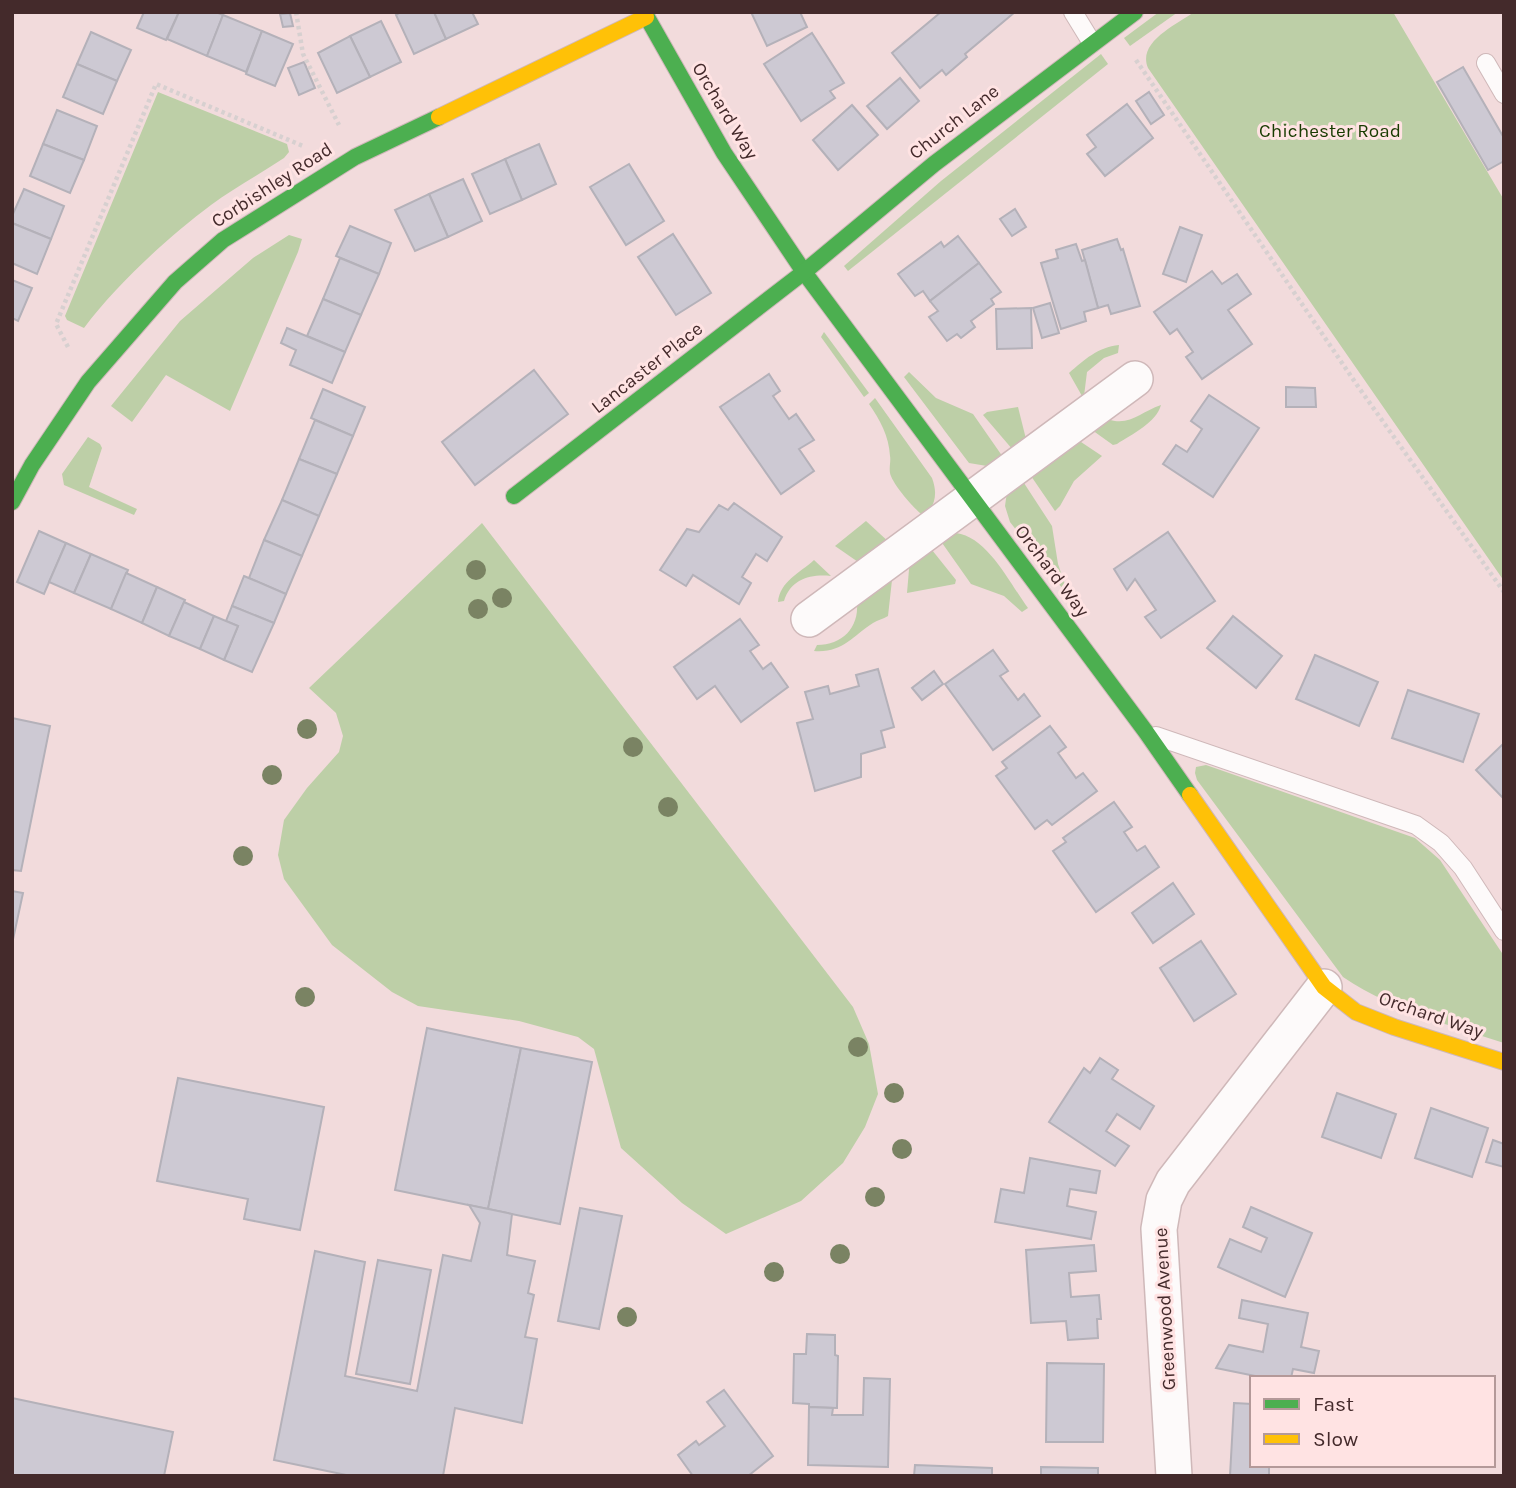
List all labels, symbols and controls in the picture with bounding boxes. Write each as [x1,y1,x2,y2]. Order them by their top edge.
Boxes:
street label: Orchard Way [687,59,763,164]
street label: Church Lane [905,80,1003,164]
park label: Chichester Road [1259,120,1401,142]
street label: Corbishley Road [208,138,336,232]
street label: Lancaster Place [587,318,707,418]
street label: Orchard Way [1010,521,1094,621]
street label: Orchard Way [1376,987,1486,1043]
street label: Greenwood Avenue [1150,1227,1180,1391]
legend [1250,1376,1495,1467]
text: Fast [1313,1392,1354,1416]
text: Slow [1313,1427,1358,1451]

